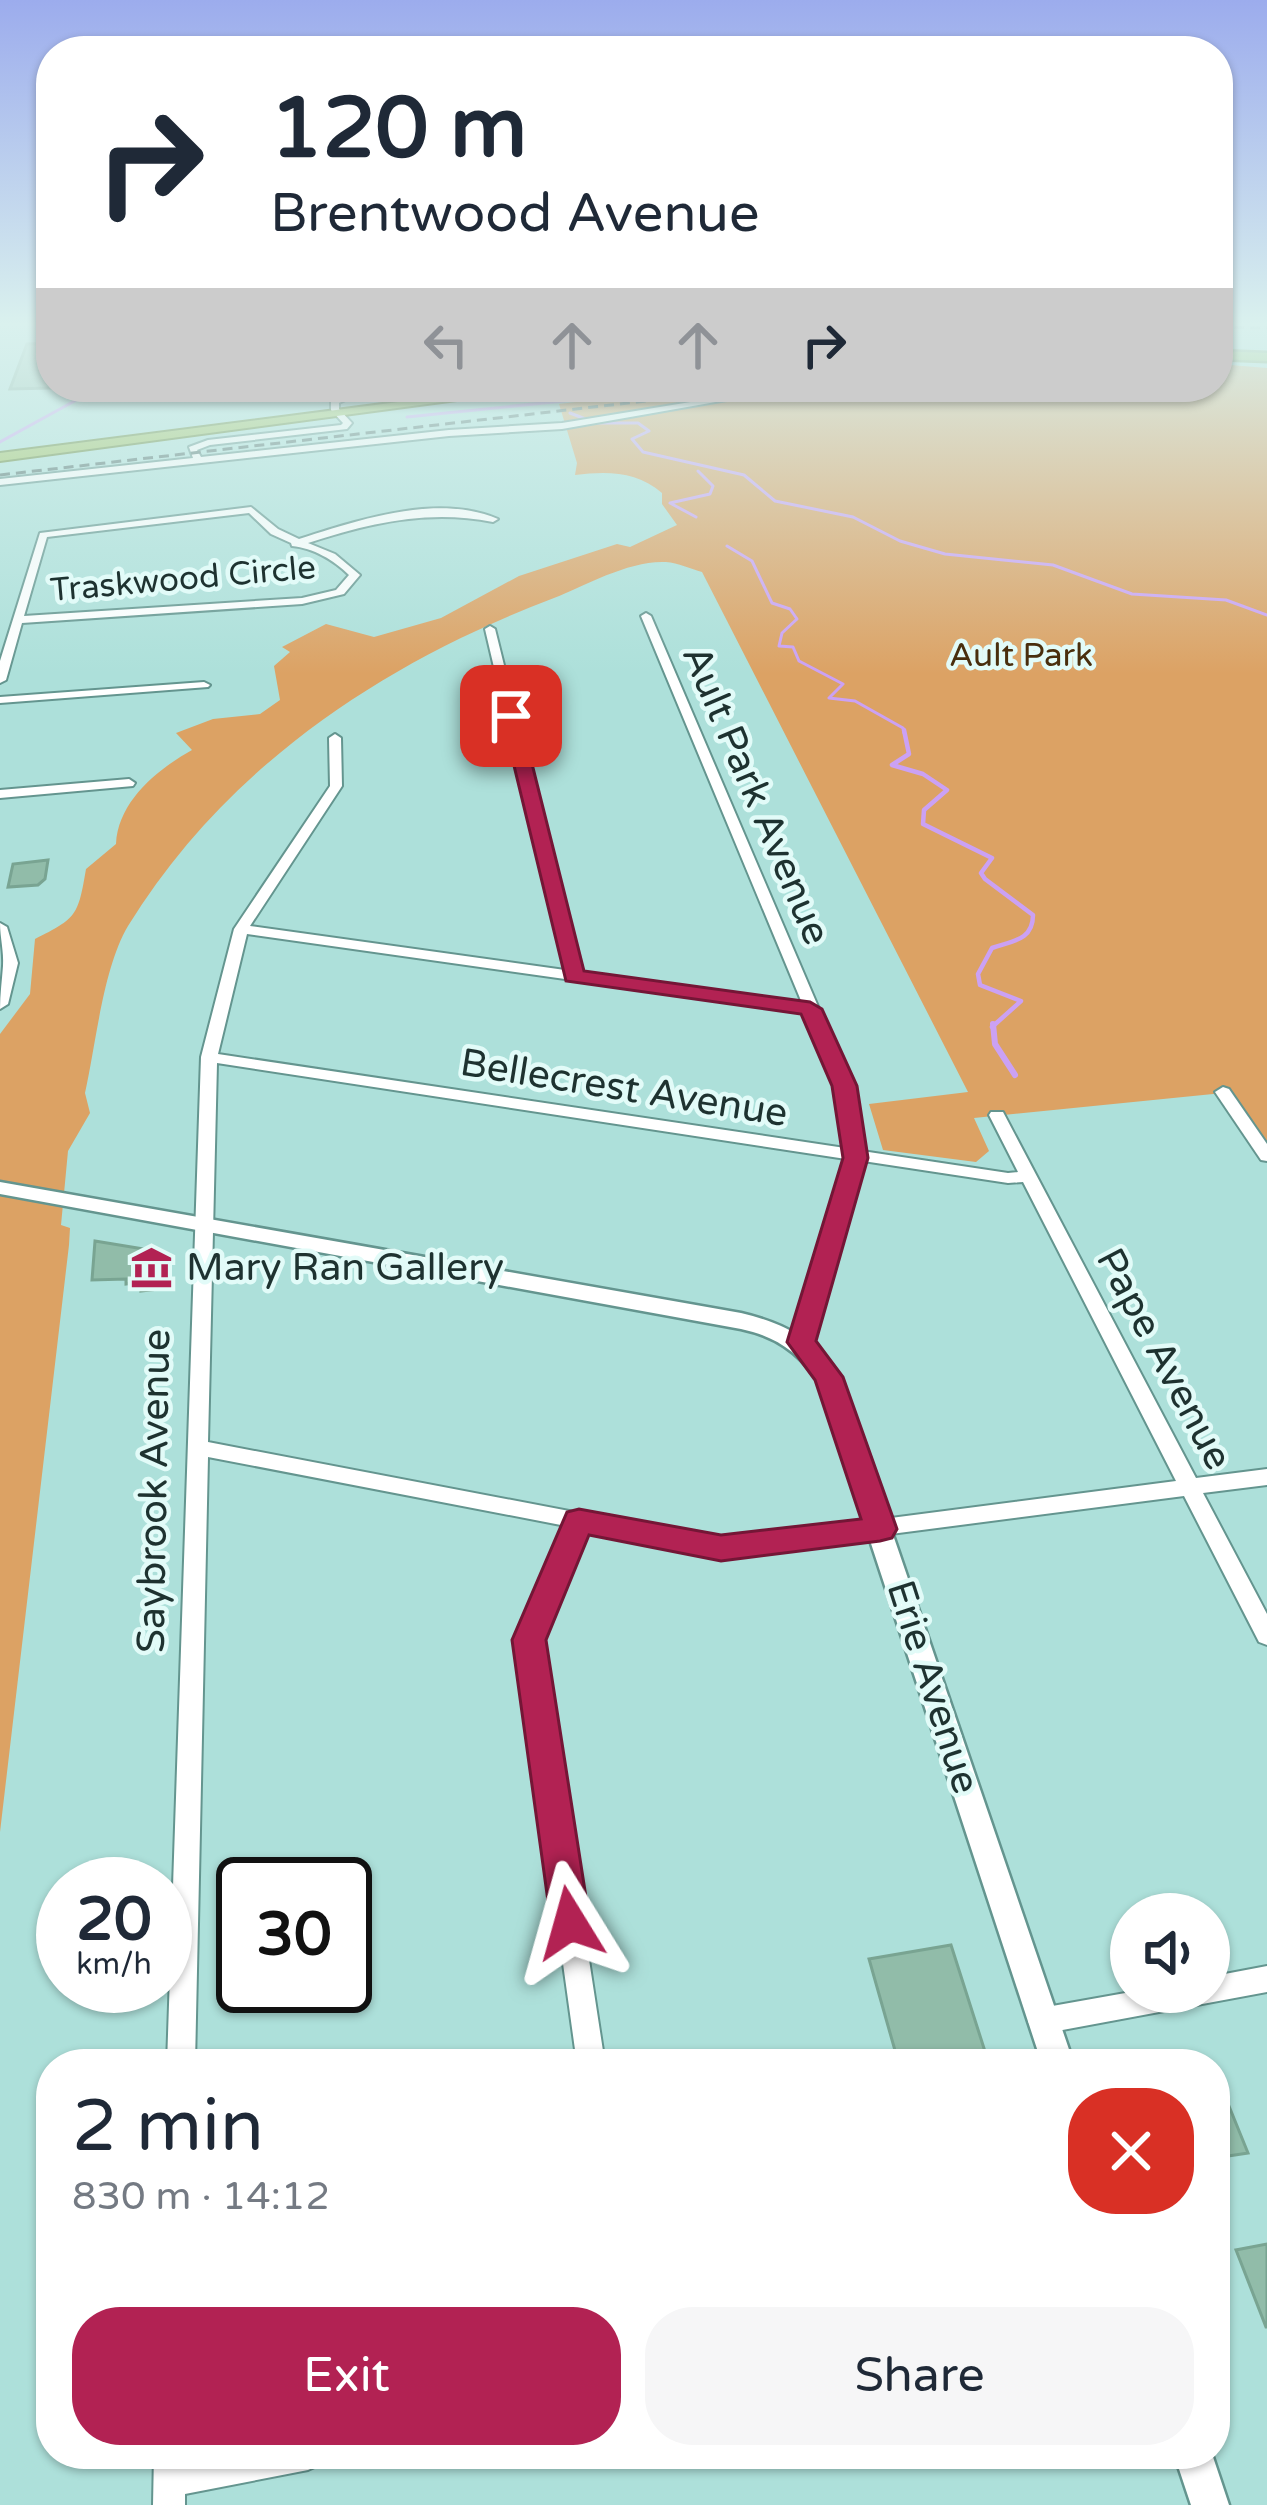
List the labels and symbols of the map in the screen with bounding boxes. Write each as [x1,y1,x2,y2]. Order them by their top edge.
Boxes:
street label: Traskwood Circle [49,548,317,610]
park label: Ault Park [949,636,1093,675]
street label: Ault Park Avenue [672,639,840,951]
pin [460,665,562,767]
street label: Bellecrest Avenue [457,1039,791,1137]
street label: Pape Avenue [1086,1240,1242,1478]
museum icon: Mary Ran Gallery [129,1244,175,1290]
place label: Mary Ran Gallery [186,1244,504,1291]
street label: Saybrook Avenue [128,1329,180,1653]
street label: Erie Avenue [876,1575,990,1799]
speed limit sign: 30 [216,1857,372,2013]
position arrow [507,1860,633,1986]

